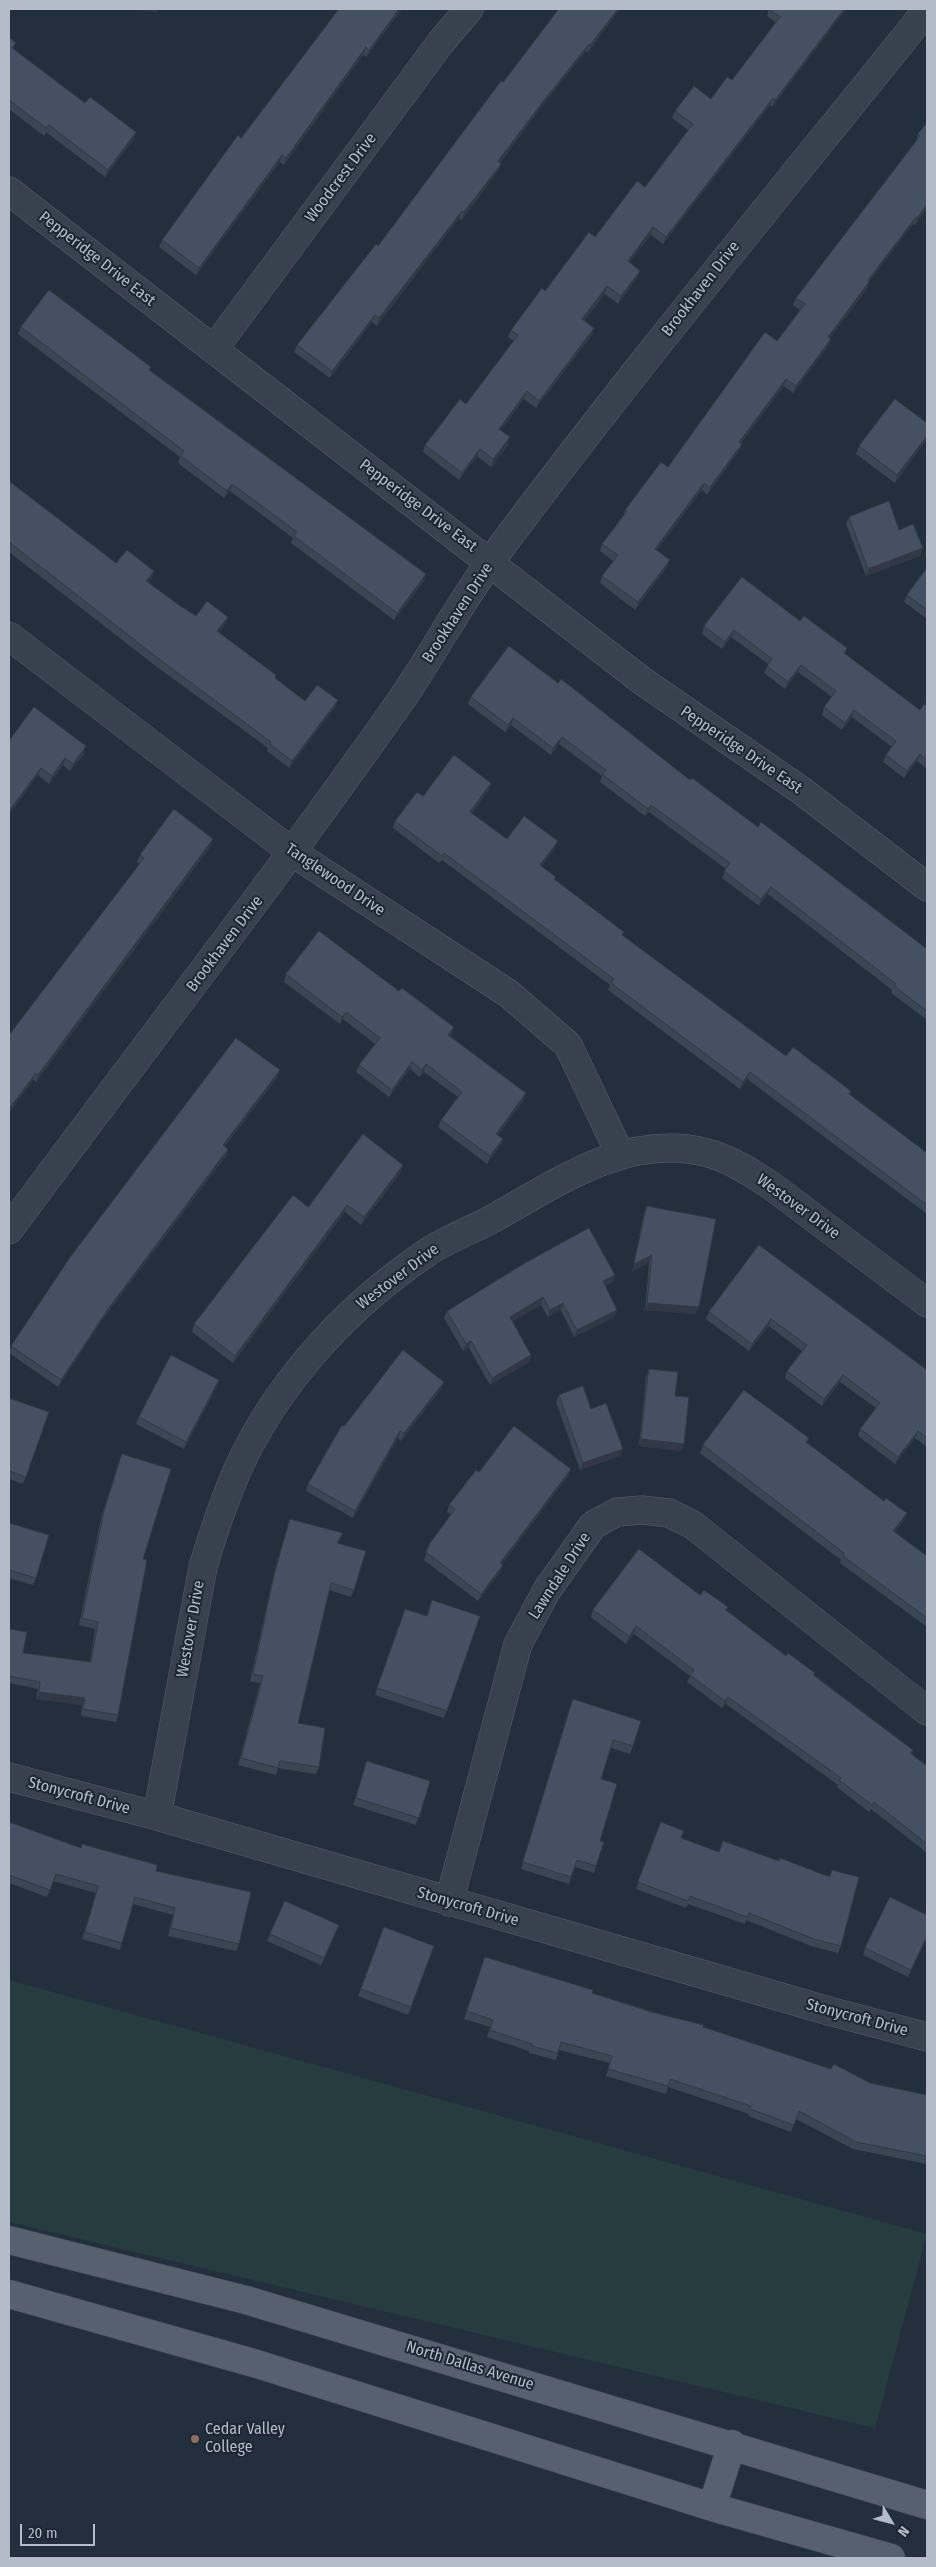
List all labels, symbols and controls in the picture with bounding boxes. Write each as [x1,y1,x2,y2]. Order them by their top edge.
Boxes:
street label: Woodcrest Drive [301,130,381,226]
street label: Pepperidge Drive East [35,208,159,310]
street label: Brookhaven Drive [658,238,744,340]
street label: Pepperidge Drive East [355,455,481,557]
street label: Brookhaven Drive [419,559,497,667]
street label: Pepperidge Drive East [677,702,805,798]
street label: Tanglewood Drive [282,840,388,920]
street label: Brookhaven Drive [183,892,267,996]
street label: Westover Drive [753,1170,843,1244]
street label: Westover Drive [353,1240,443,1314]
street label: Lawndale Drive [525,1529,595,1623]
street label: Westover Drive [173,1579,209,1679]
street label: Stonycroft Drive [26,1773,132,1819]
street label: Stonycroft Drive [415,1883,521,1931]
street label: Stonycroft Drive [804,1995,910,2041]
street label: North Dallas Avenue [404,2337,536,2395]
place label: Cedar Valley College [205,2420,285,2458]
marker: Cedar Valley College [189,2433,201,2445]
north arrow [866,2497,916,2547]
scale bar [22,2514,98,2546]
text: N [894,2523,913,2540]
text: 20 m [28,2524,58,2542]

